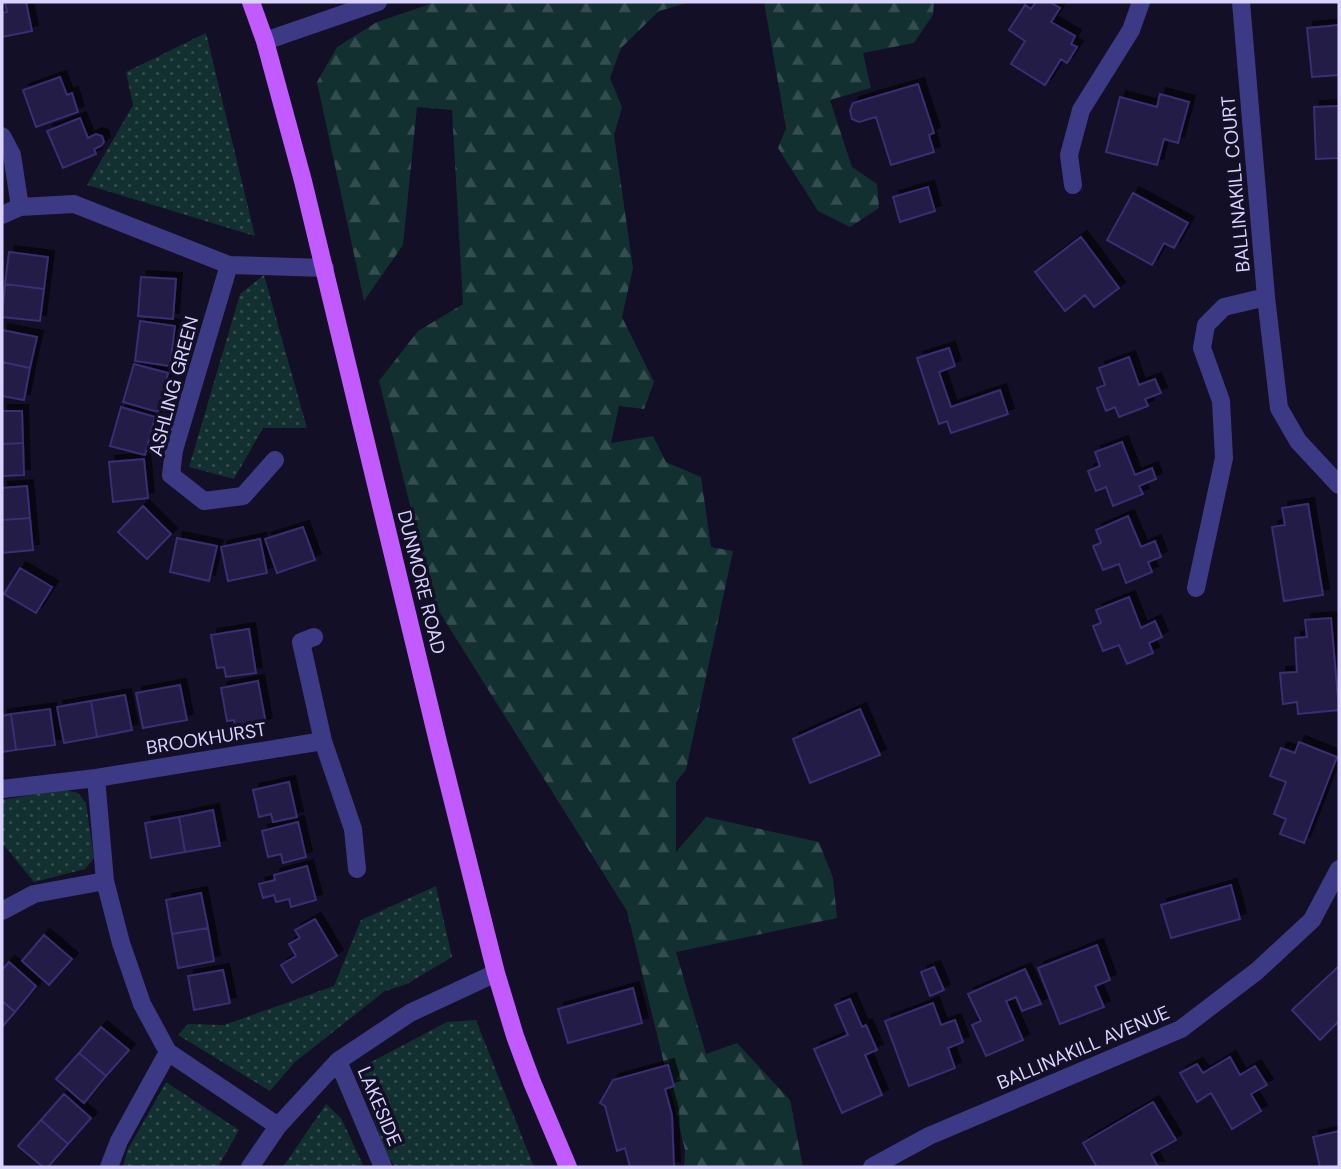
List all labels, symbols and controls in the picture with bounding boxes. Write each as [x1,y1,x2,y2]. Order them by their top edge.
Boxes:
street label: BALLINAKILL COURT [1215,94,1256,273]
street label: ASHLING GREEN [143,313,204,459]
street label: DUNMORE ROAD [392,508,451,657]
street label: BROOKHURST [144,717,268,760]
street label: BALLINAKILL AVENUE [993,1000,1173,1095]
street label: LAKESIDE [352,1063,407,1150]

